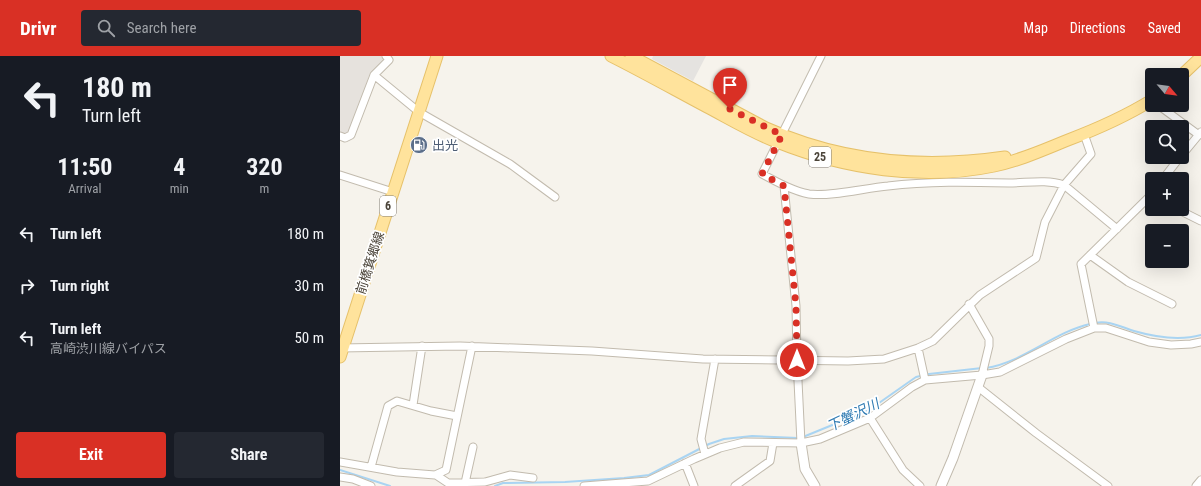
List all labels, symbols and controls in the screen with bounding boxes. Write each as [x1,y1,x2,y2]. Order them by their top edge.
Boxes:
search box [81,10,361,46]
text: Drivr [20,17,57,40]
icon: search [95,17,117,39]
text: Search here [127,19,196,37]
text: Map [1024,20,1048,36]
text: Directions [1070,20,1126,36]
text: Saved [1148,20,1181,36]
pin [713,68,747,109]
north arrow [1145,68,1189,112]
map controls [1145,68,1189,268]
text: 180 m [82,71,152,104]
icon: left [16,72,68,124]
icon: arrive [719,74,741,96]
text: Turn left [82,105,141,126]
button: search [1145,120,1189,164]
fuel station icon: 出光 [409,135,429,155]
place label: 出光 [432,138,458,153]
road number: 25 [809,147,831,167]
text: 11:50 [57,153,112,181]
text: 4 [173,153,185,181]
text: 320 [246,153,283,181]
button: + [1145,172,1189,216]
text: Arrival [68,181,101,196]
text: min [170,181,189,196]
text: m [260,181,269,196]
road number: 6 [380,196,396,216]
icon: left [16,223,38,245]
button: − [1145,224,1189,268]
text: Turn left [50,225,101,243]
text: 180 m [287,225,324,243]
street label: 前橋箕郷線 [353,230,387,296]
icon: right [16,275,38,297]
text: Turn right [50,277,109,295]
text: 30 m [294,277,324,295]
text: Turn left [50,320,101,338]
icon: left [16,327,38,349]
text: 50 m [294,329,324,347]
position arrow [776,339,818,381]
text: 高崎渋川線バイパス [50,341,167,356]
water label: 下蟹沢川 [824,395,883,434]
button: Exit [16,432,166,478]
button: Share [174,432,324,478]

